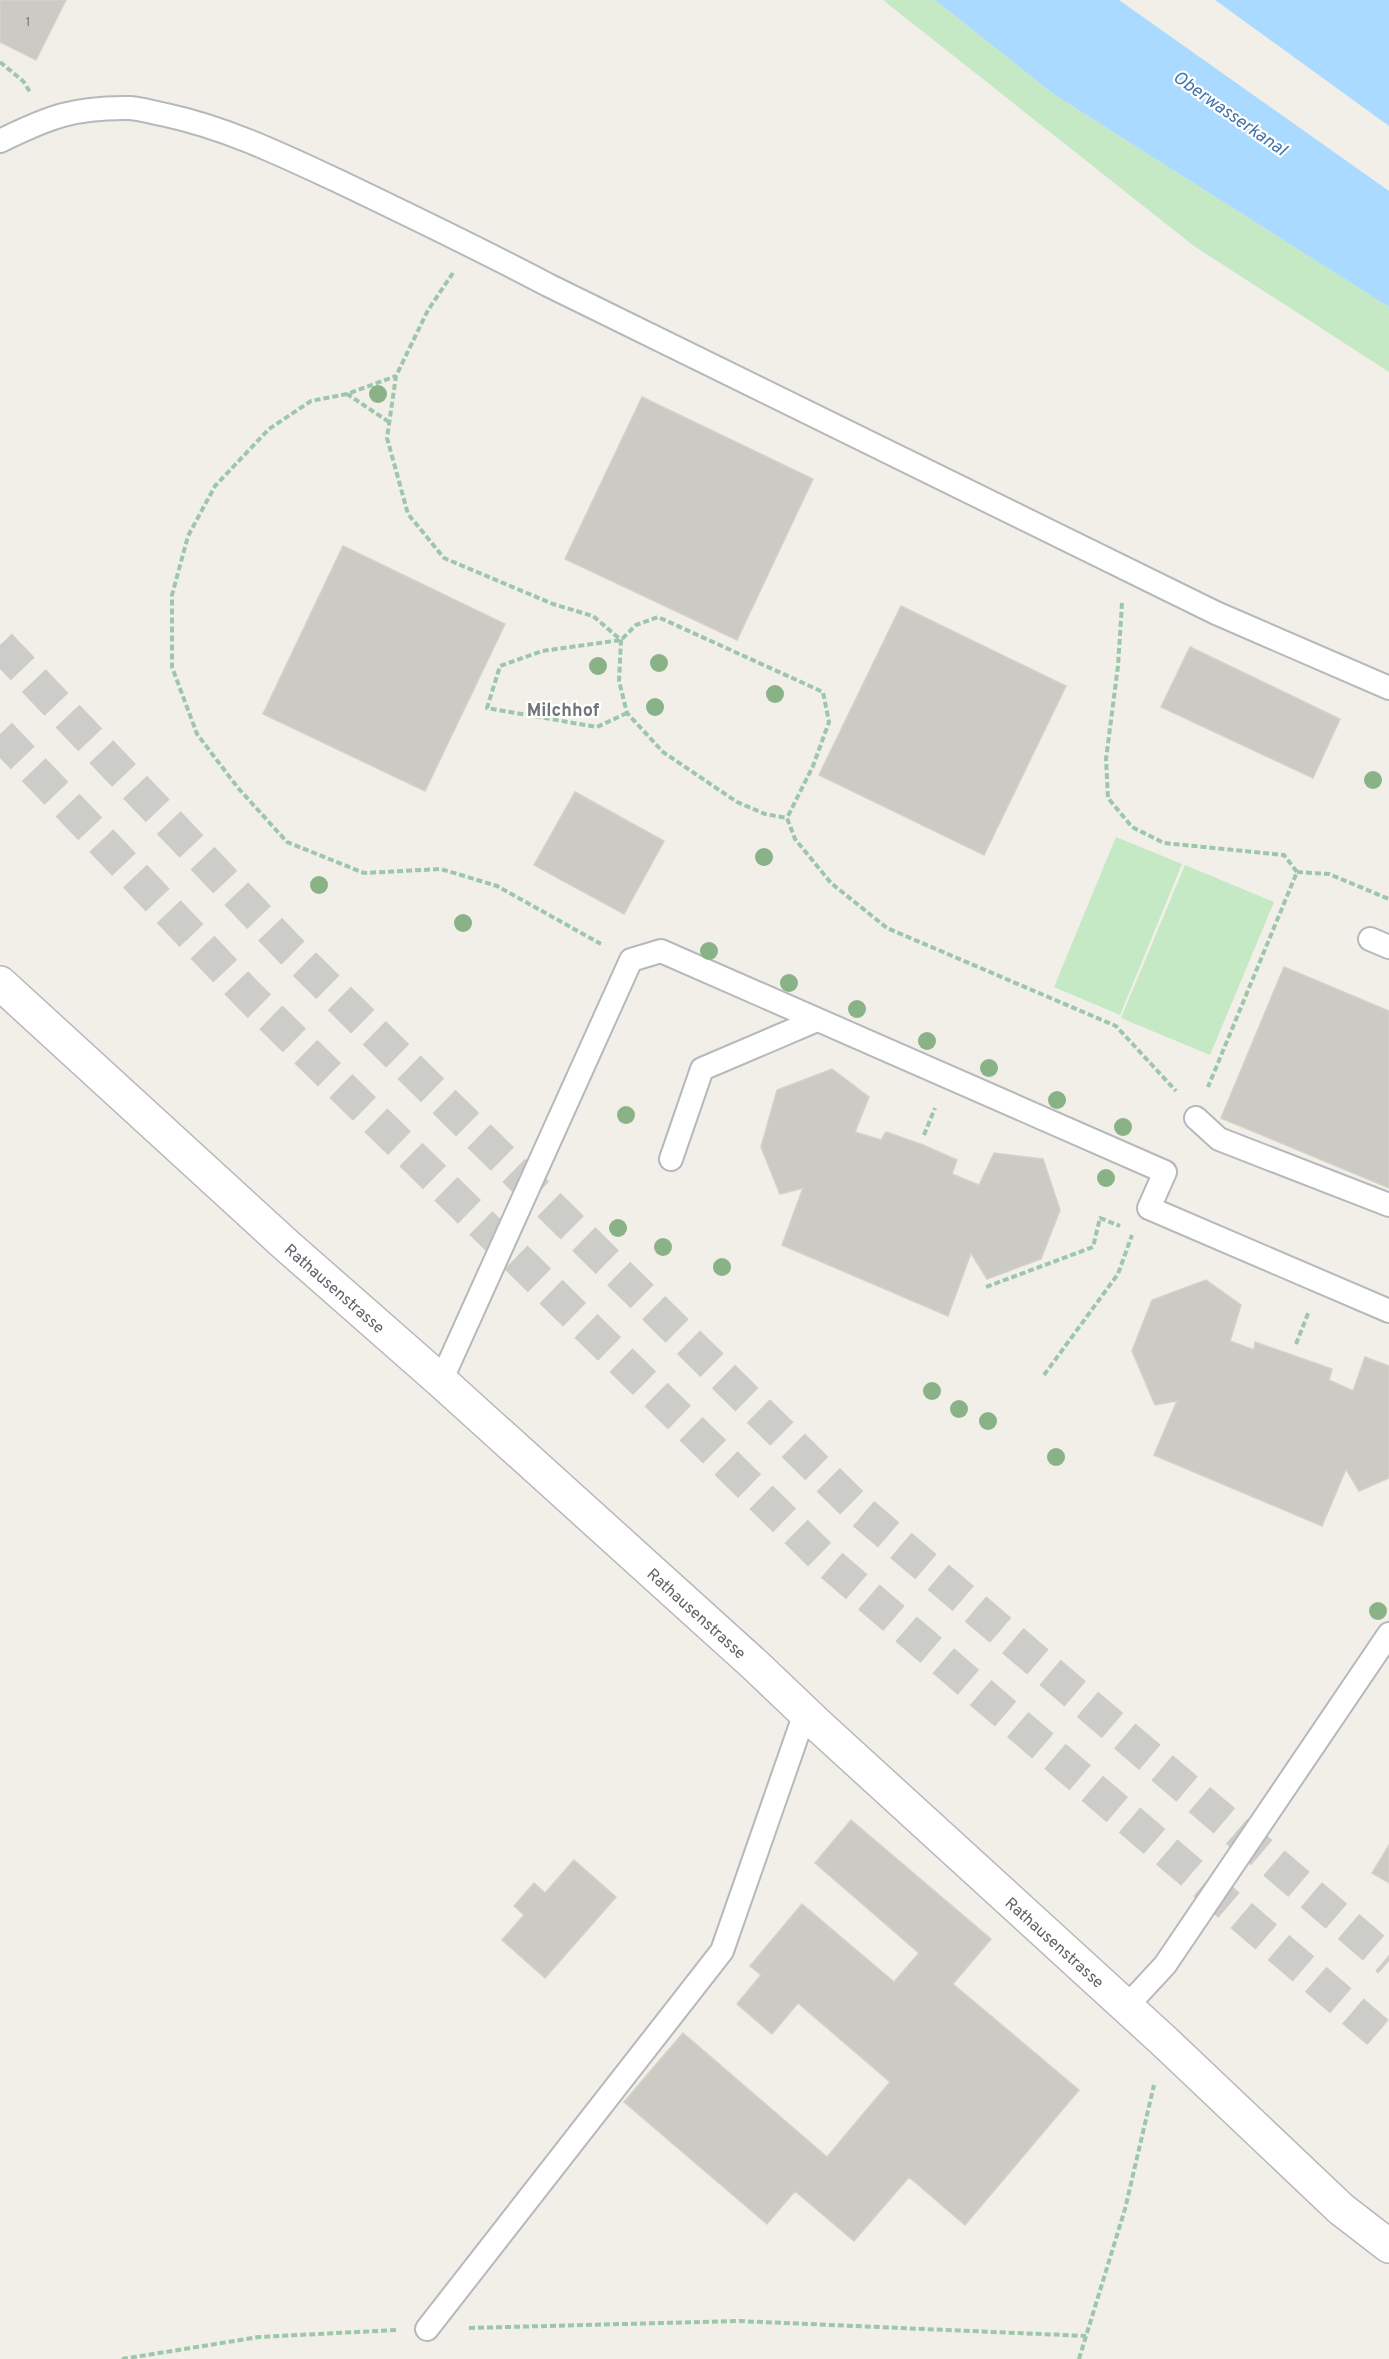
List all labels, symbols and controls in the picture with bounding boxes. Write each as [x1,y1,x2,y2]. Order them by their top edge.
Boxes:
house number: 1 [25,14,31,31]
water label: Oberwasserkanal [1168,66,1292,163]
district label: Milchhof [527,700,600,723]
street label: Rathausenstrasse [279,1240,388,1339]
street label: Rathausenstrasse [642,1565,749,1664]
street label: Rathausenstrasse [1000,1894,1107,1993]

